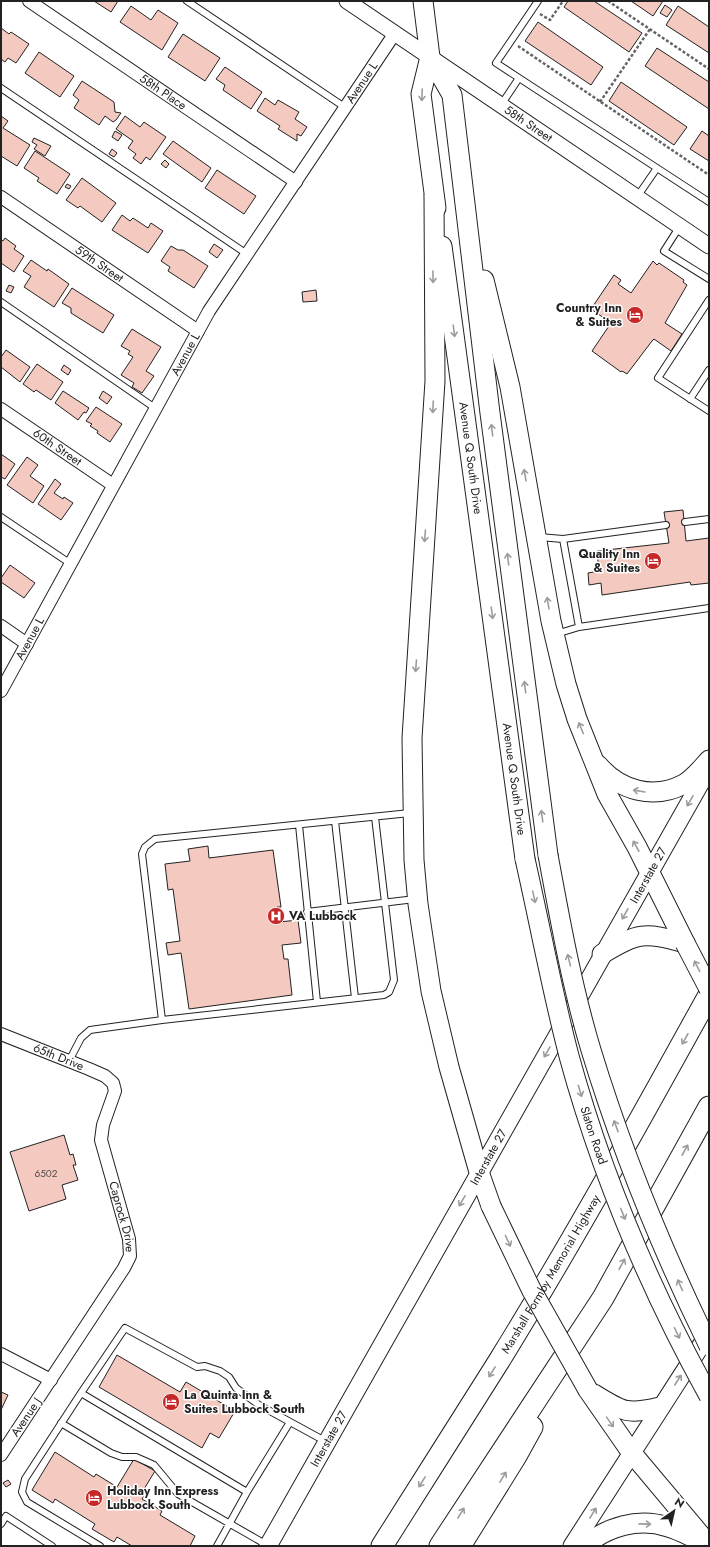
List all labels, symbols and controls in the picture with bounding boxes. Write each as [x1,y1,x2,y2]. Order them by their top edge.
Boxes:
street label: Avenue L [341,58,383,107]
street label: 58th Place [136,70,190,114]
one-way arrow [418,88,426,101]
street label: 58th Street [501,101,556,147]
street label: 59th Street [72,241,127,287]
one-way arrow [429,270,437,283]
place label: Country Inn & Suites [556,299,623,331]
hotel icon: Country Inn & Suites [625,305,645,325]
one-way arrow [450,324,458,337]
street label: Avenue L [166,329,205,379]
one-way arrow [430,400,437,413]
street label: Avenue Q South Drive [454,401,487,515]
street label: 60th Street [29,424,85,470]
one-way arrow [488,424,496,437]
one-way arrow [521,469,529,482]
one-way arrow [422,529,429,542]
place label: Quality Inn & Suites [578,545,641,577]
hotel icon: Quality Inn & Suites [643,551,663,571]
one-way arrow [505,552,512,565]
one-way arrow [544,597,552,610]
one-way arrow [488,606,496,619]
street label: Avenue L [11,613,49,663]
one-way arrow [412,659,419,672]
one-way arrow [521,681,529,694]
street label: Avenue Q South Drive [498,722,531,836]
one-way arrow [576,723,584,735]
one-way arrow [633,786,646,794]
one-way arrow [685,795,693,807]
one-way arrow [538,810,546,823]
one-way arrow [632,840,640,852]
street label: Interstate 27 [625,843,672,907]
one-way arrow [530,890,538,903]
hospital icon: VA Lubbock [266,906,286,926]
place label: VA Lubbock [288,907,357,925]
one-way arrow [621,908,628,920]
one-way arrow [565,954,573,967]
one-way arrow [693,960,700,972]
one-way arrow [681,1032,689,1044]
street label: 65th Drive [31,1039,87,1075]
one-way arrow [543,1046,551,1058]
one-way arrow [577,1085,585,1097]
street label: Slaton Road [575,1104,612,1167]
one-way arrow [611,1120,619,1132]
street label: Interstate 27 [465,1125,512,1188]
one-way arrow [682,1144,690,1156]
house number: 6502 [34,1166,58,1181]
street label: Caprock Drive [104,1179,139,1253]
street label: Marshall Formby Memorial Highway [497,1190,605,1357]
one-way arrow [458,1195,466,1207]
one-way arrow [620,1208,628,1220]
one-way arrow [505,1234,512,1246]
one-way arrow [619,1258,626,1270]
one-way arrow [676,1280,683,1292]
one-way arrow [673,1326,681,1338]
one-way arrow [487,1366,495,1378]
one-way arrow [674,1375,682,1386]
place label: La Quinta Inn & Suites Lubbock South [184,1386,305,1418]
hotel icon: La Quinta Inn & Suites Lubbock South [161,1392,181,1412]
street label: Avenue J [6,1394,46,1440]
street label: Interstate 27 [306,1407,352,1470]
one-way arrow [606,1417,614,1428]
one-way arrow [499,1472,507,1483]
one-way arrow [418,1476,426,1487]
place label: Holiday Inn Express Lubbock South [107,1482,219,1514]
hotel icon: Holiday Inn Express Lubbock South [84,1488,104,1508]
north arrow [654,1491,694,1531]
text: N [671,1494,688,1512]
one-way arrow [589,1507,597,1519]
one-way arrow [457,1508,465,1519]
one-way arrow [638,1520,651,1528]

